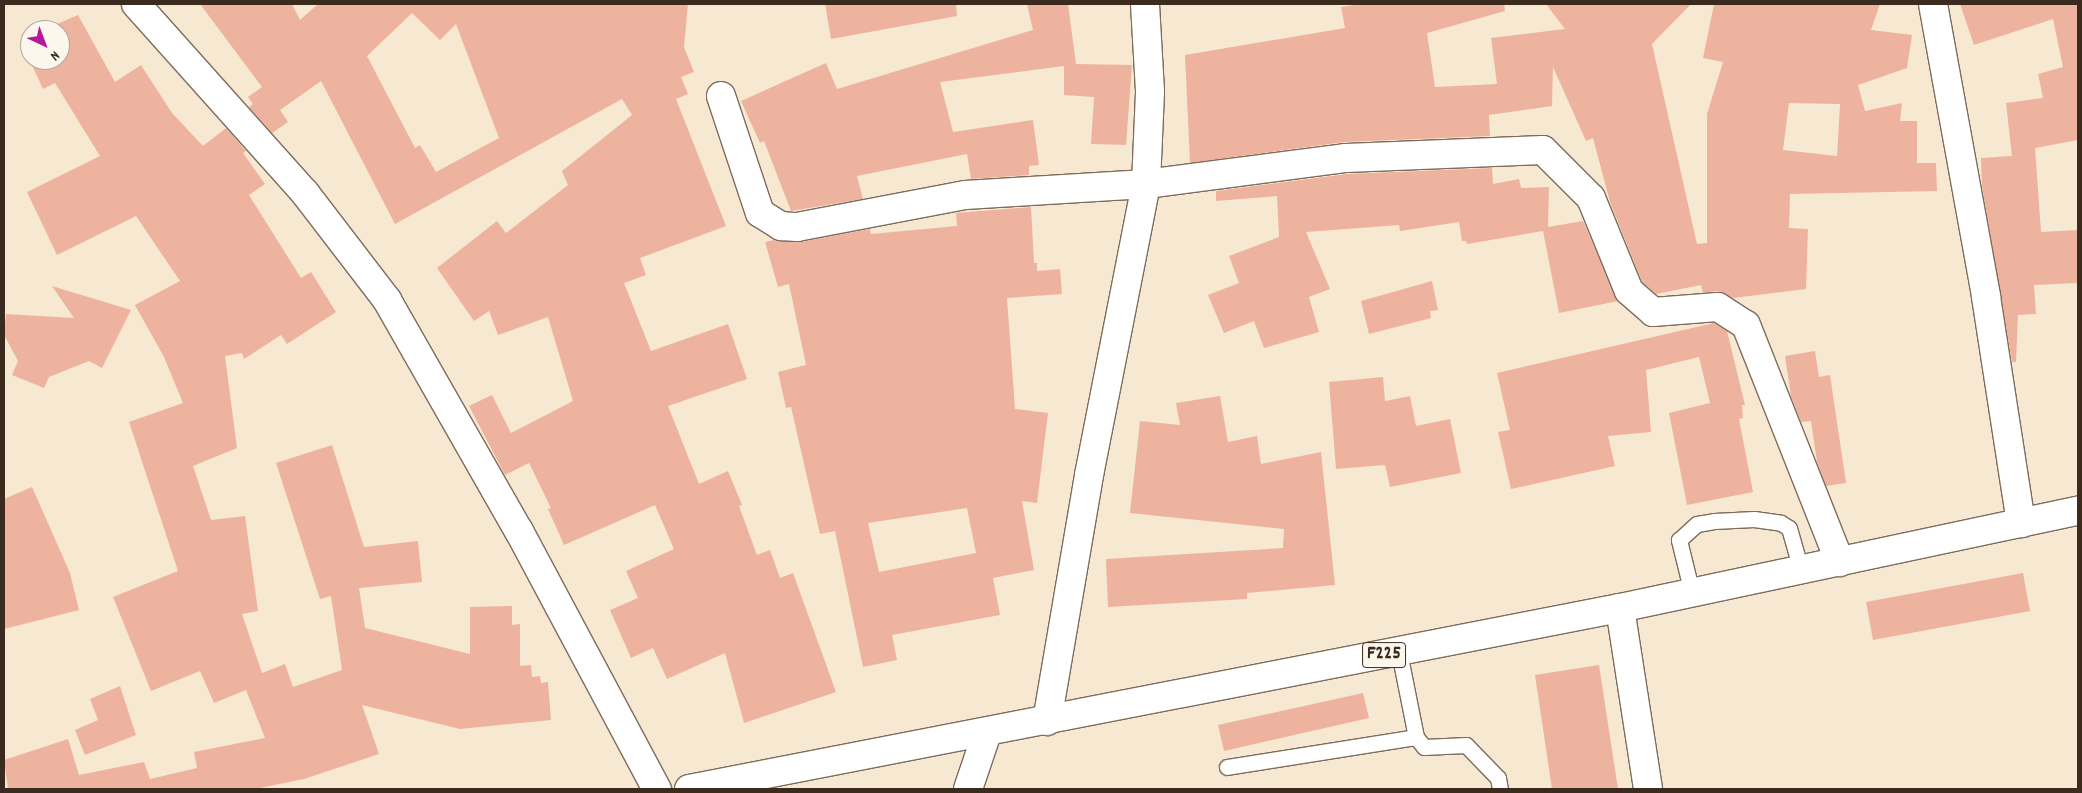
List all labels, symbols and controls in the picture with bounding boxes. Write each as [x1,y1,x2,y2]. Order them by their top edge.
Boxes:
north arrow [20,20,70,70]
text: N [45,46,64,65]
road number: F225 [1362,638,1406,672]

